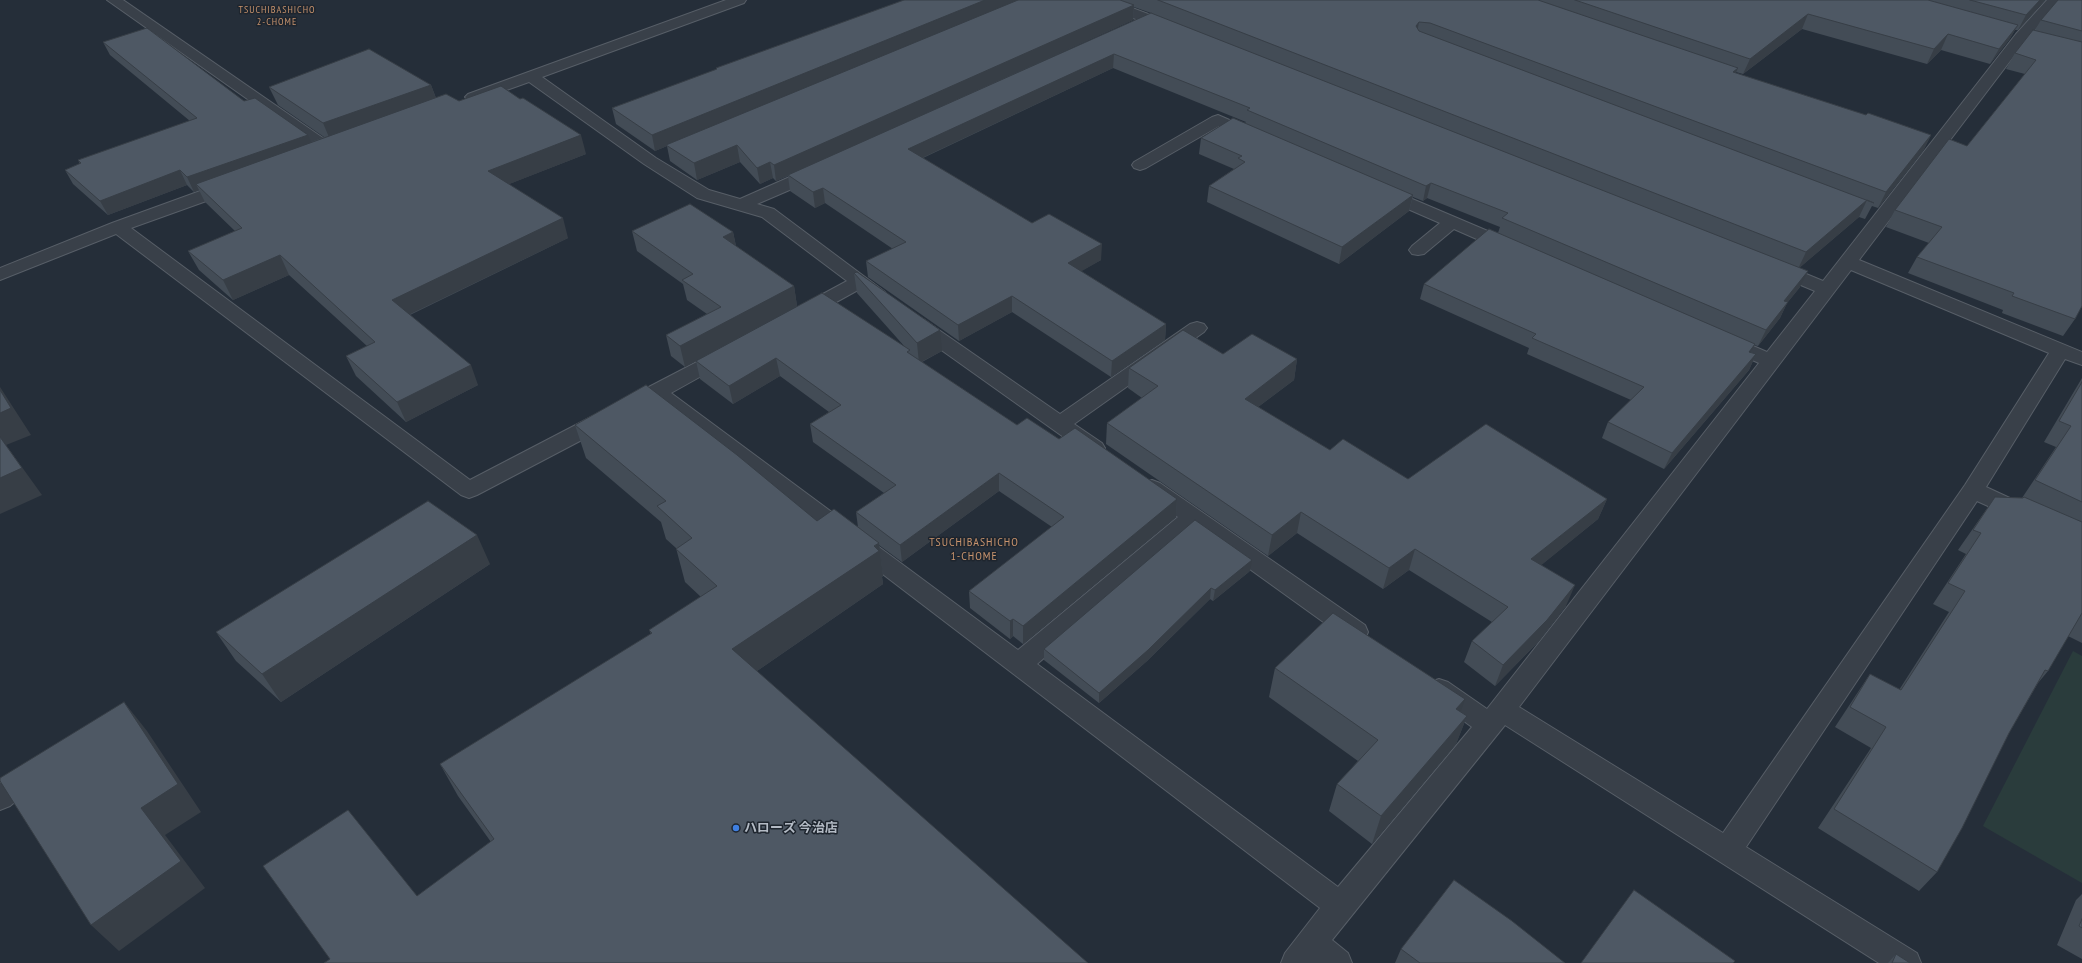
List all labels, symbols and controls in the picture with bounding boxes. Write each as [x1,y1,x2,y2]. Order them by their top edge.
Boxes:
district label: TSUCHIBASHICHO 2-CHOME [238,4,316,28]
district label: TSUCHIBASHICHO 1-CHOME [929,536,1019,564]
place label: ハローズ 今治店 [744,820,838,836]
marker: ハローズ 今治店 [731,823,741,833]

